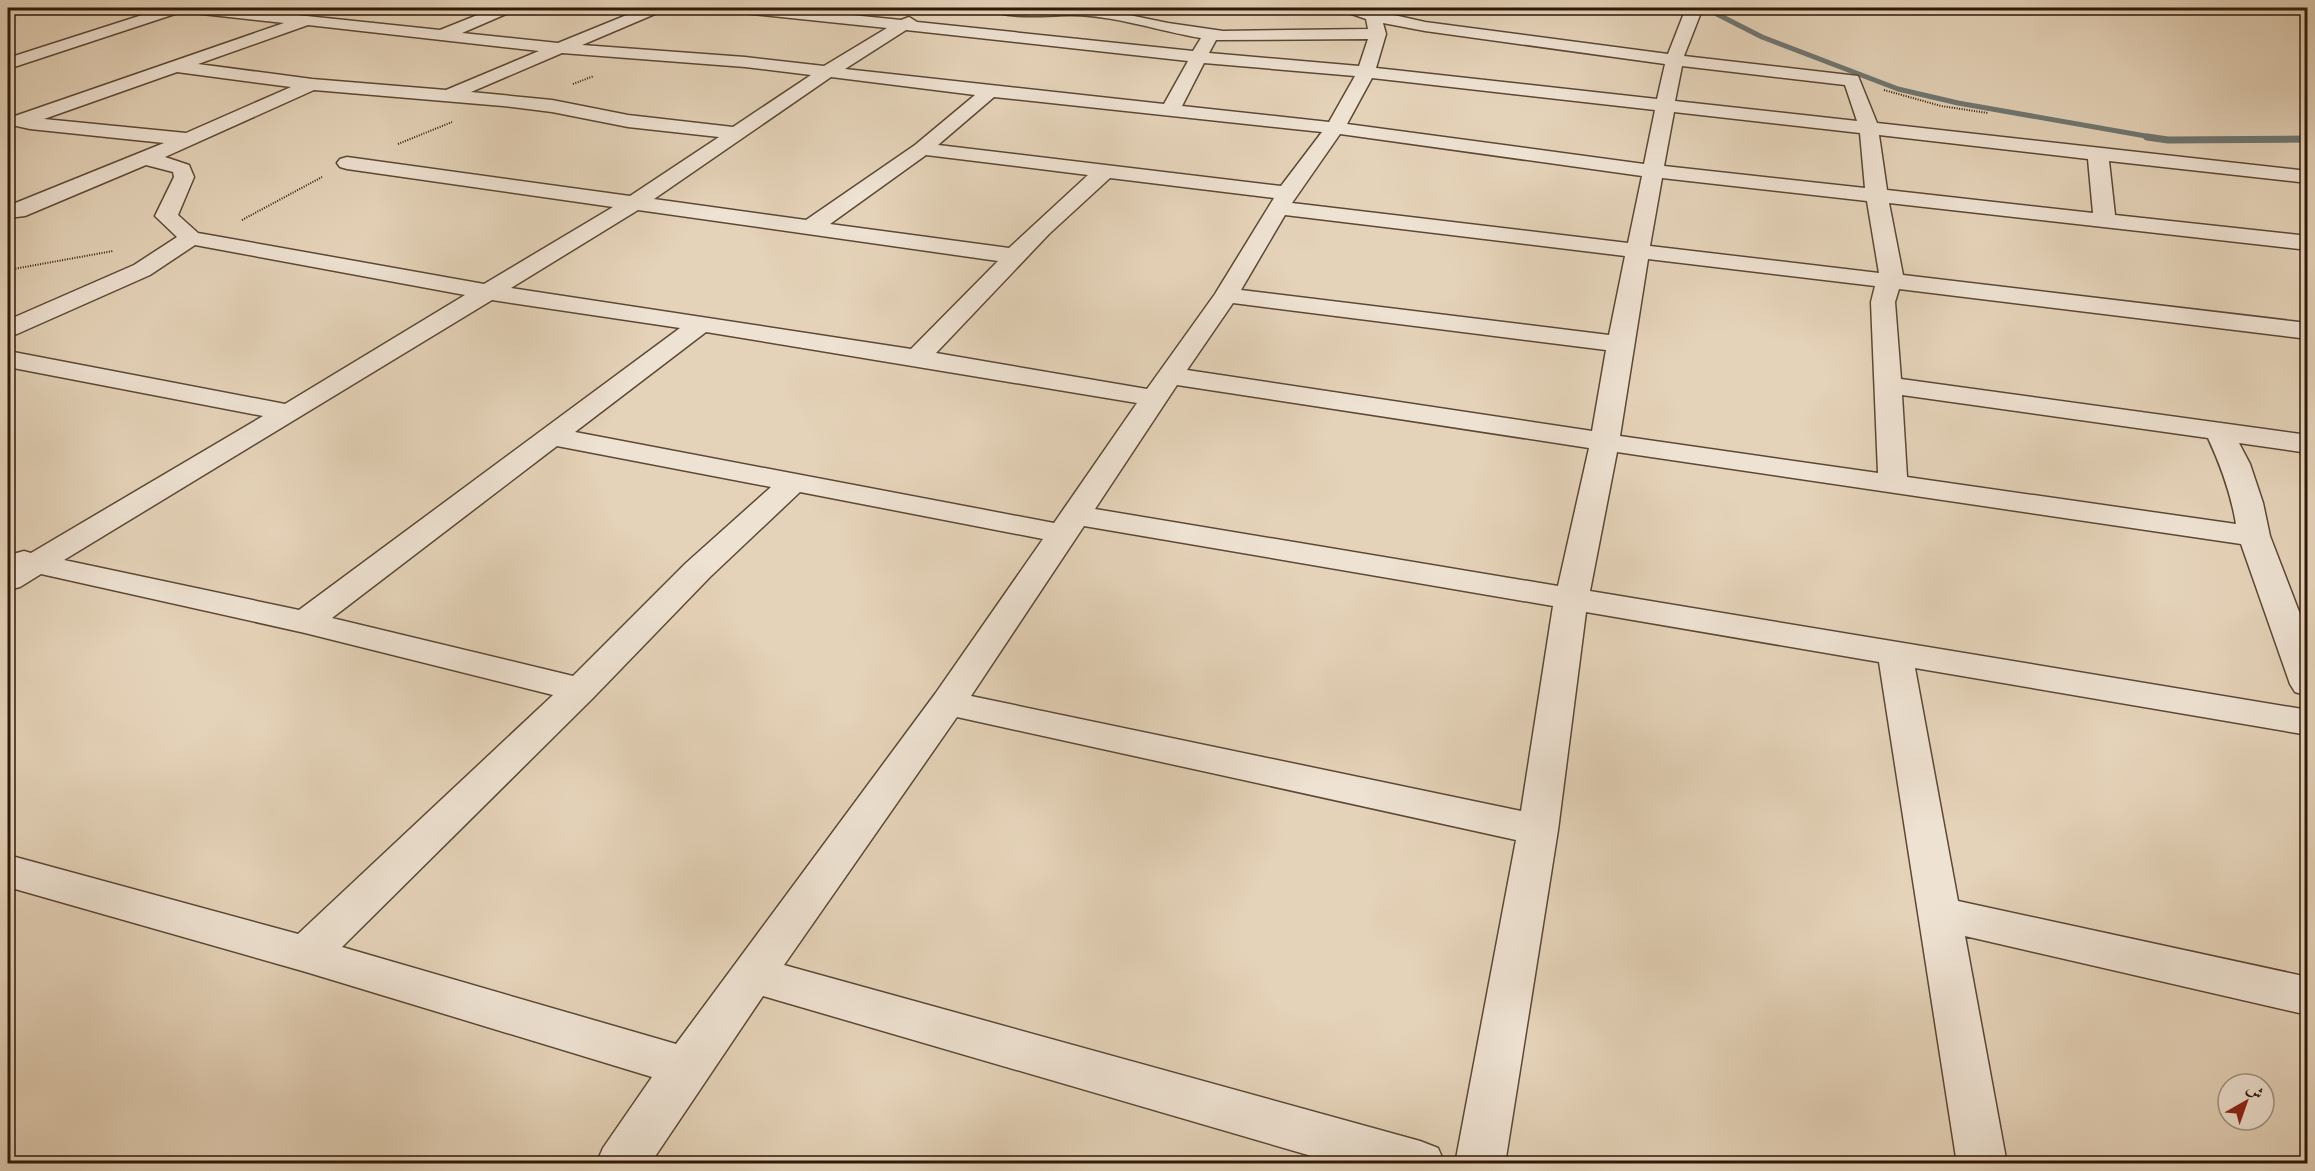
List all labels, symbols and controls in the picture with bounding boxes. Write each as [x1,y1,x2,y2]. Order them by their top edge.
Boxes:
north arrow [2216,1072,2276,1132]
text: ش [2241,1079,2268,1106]

